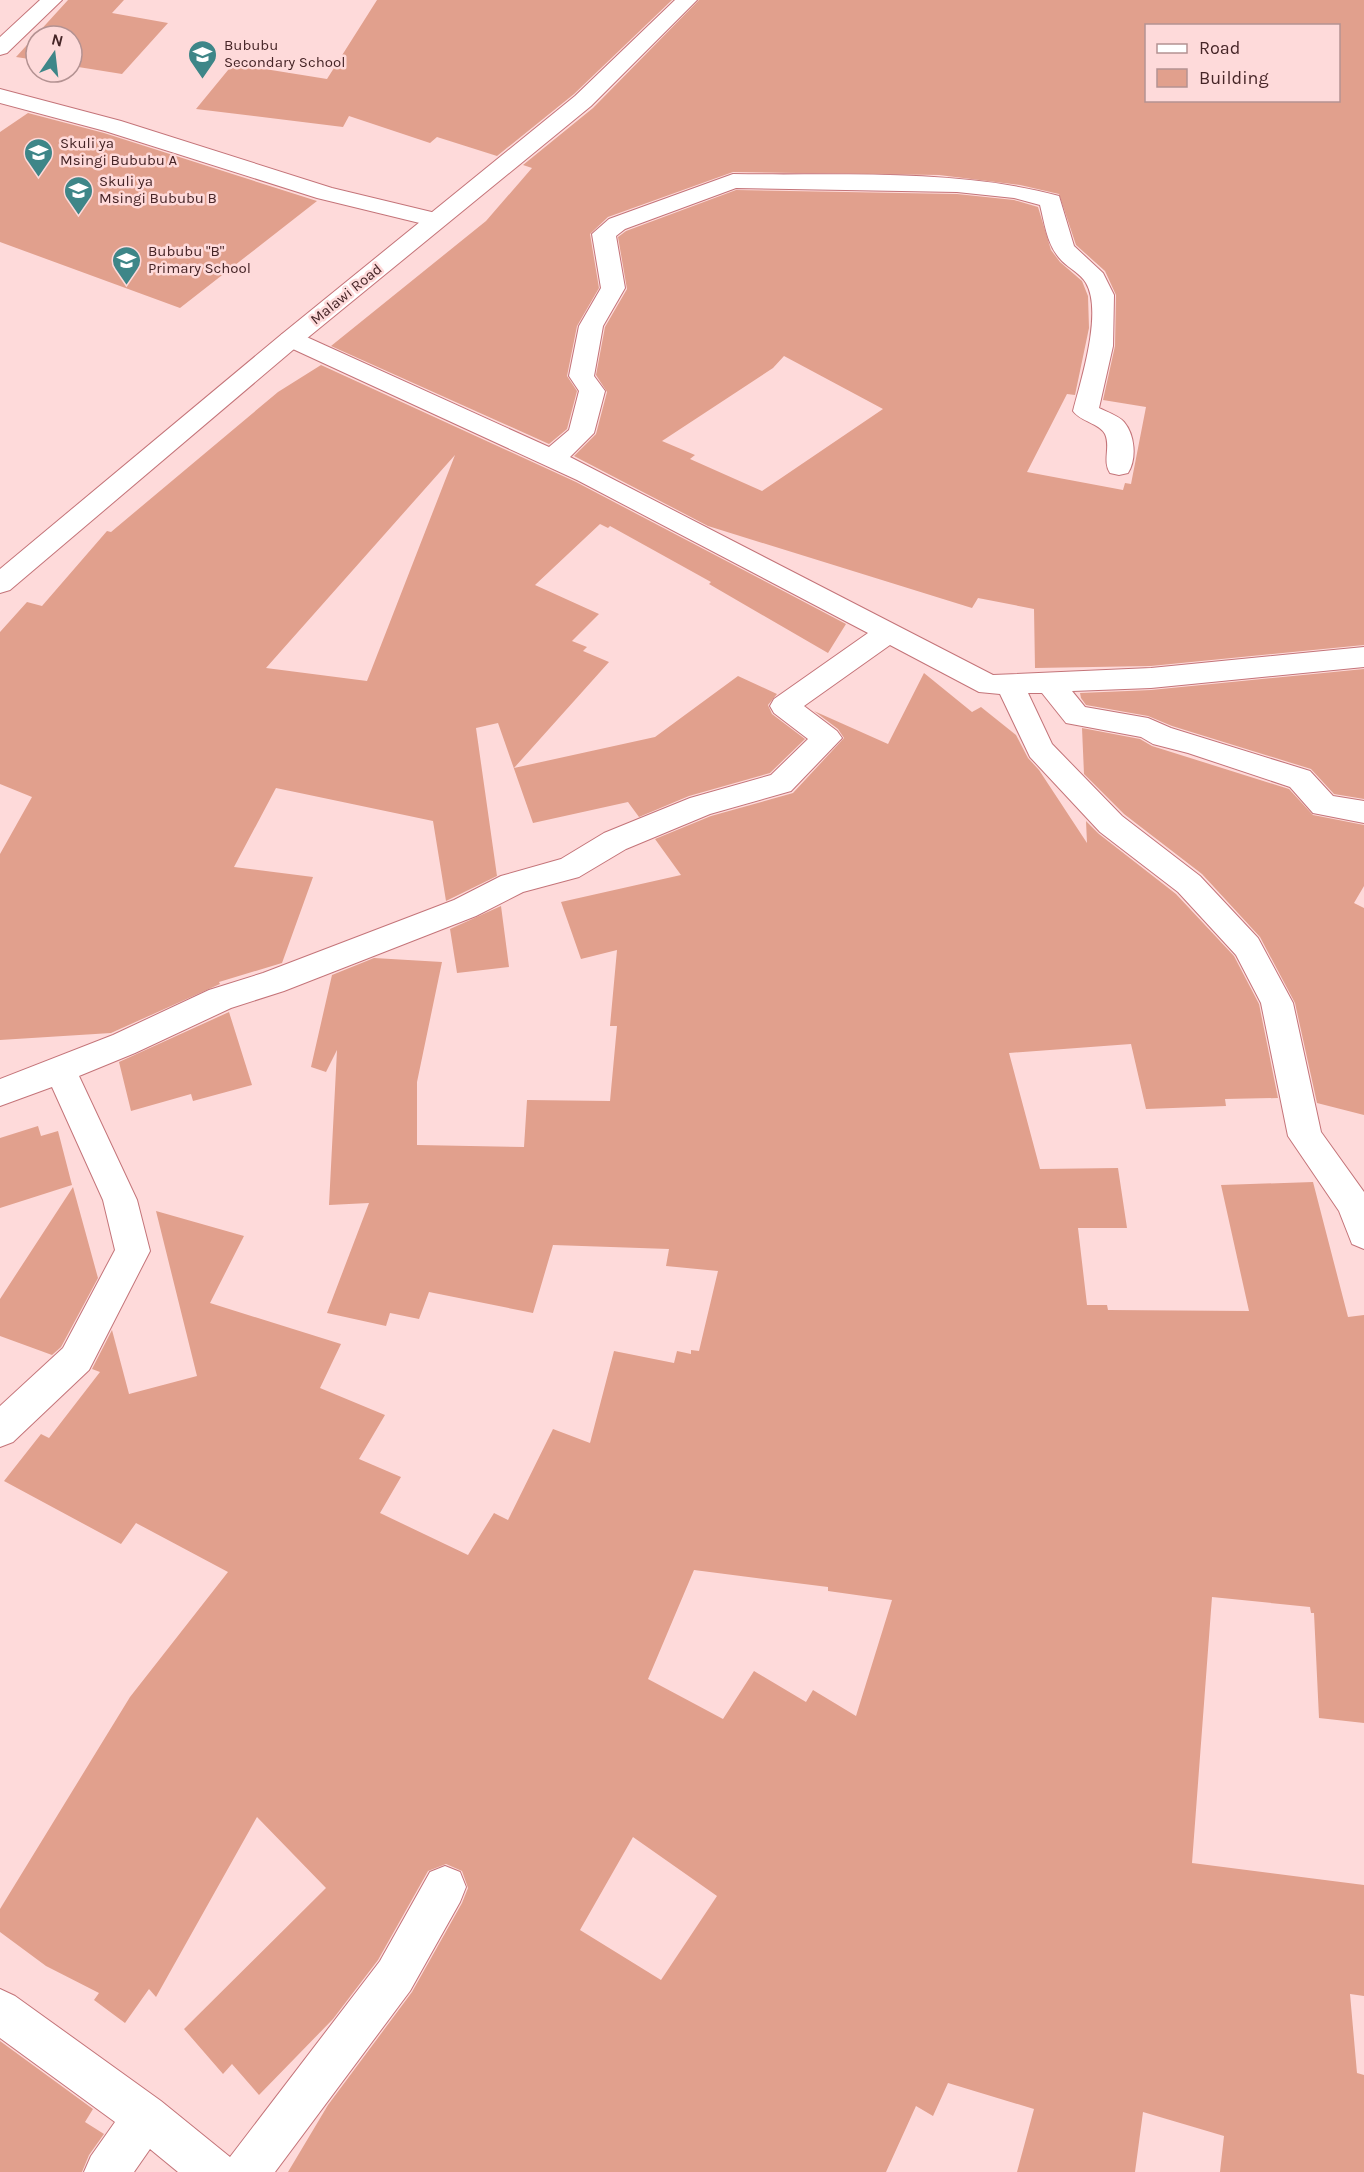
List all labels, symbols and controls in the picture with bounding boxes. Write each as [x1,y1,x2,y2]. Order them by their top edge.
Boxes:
north arrow [24,24,84,84]
legend [1145,24,1340,102]
text: N [50,29,65,51]
place label: Bububu Secondary School [224,36,345,71]
text: Road [1199,37,1240,59]
school or university icon: Bububu Secondary School [187,38,219,80]
text: Building [1199,67,1269,89]
place label: Skuli ya Msingi Bububu A [60,134,178,169]
school or university icon: Skuli ya Msingi Bububu A [23,136,55,178]
place label: Skuli ya Msingi Bububu B [99,172,217,207]
school or university icon: Skuli ya Msingi Bububu B [62,174,94,216]
place label: Bububu "B" Primary School [148,242,251,277]
school or university icon: Bububu "B" Primary School [111,244,143,286]
street label: Malawi Road [307,260,385,328]

